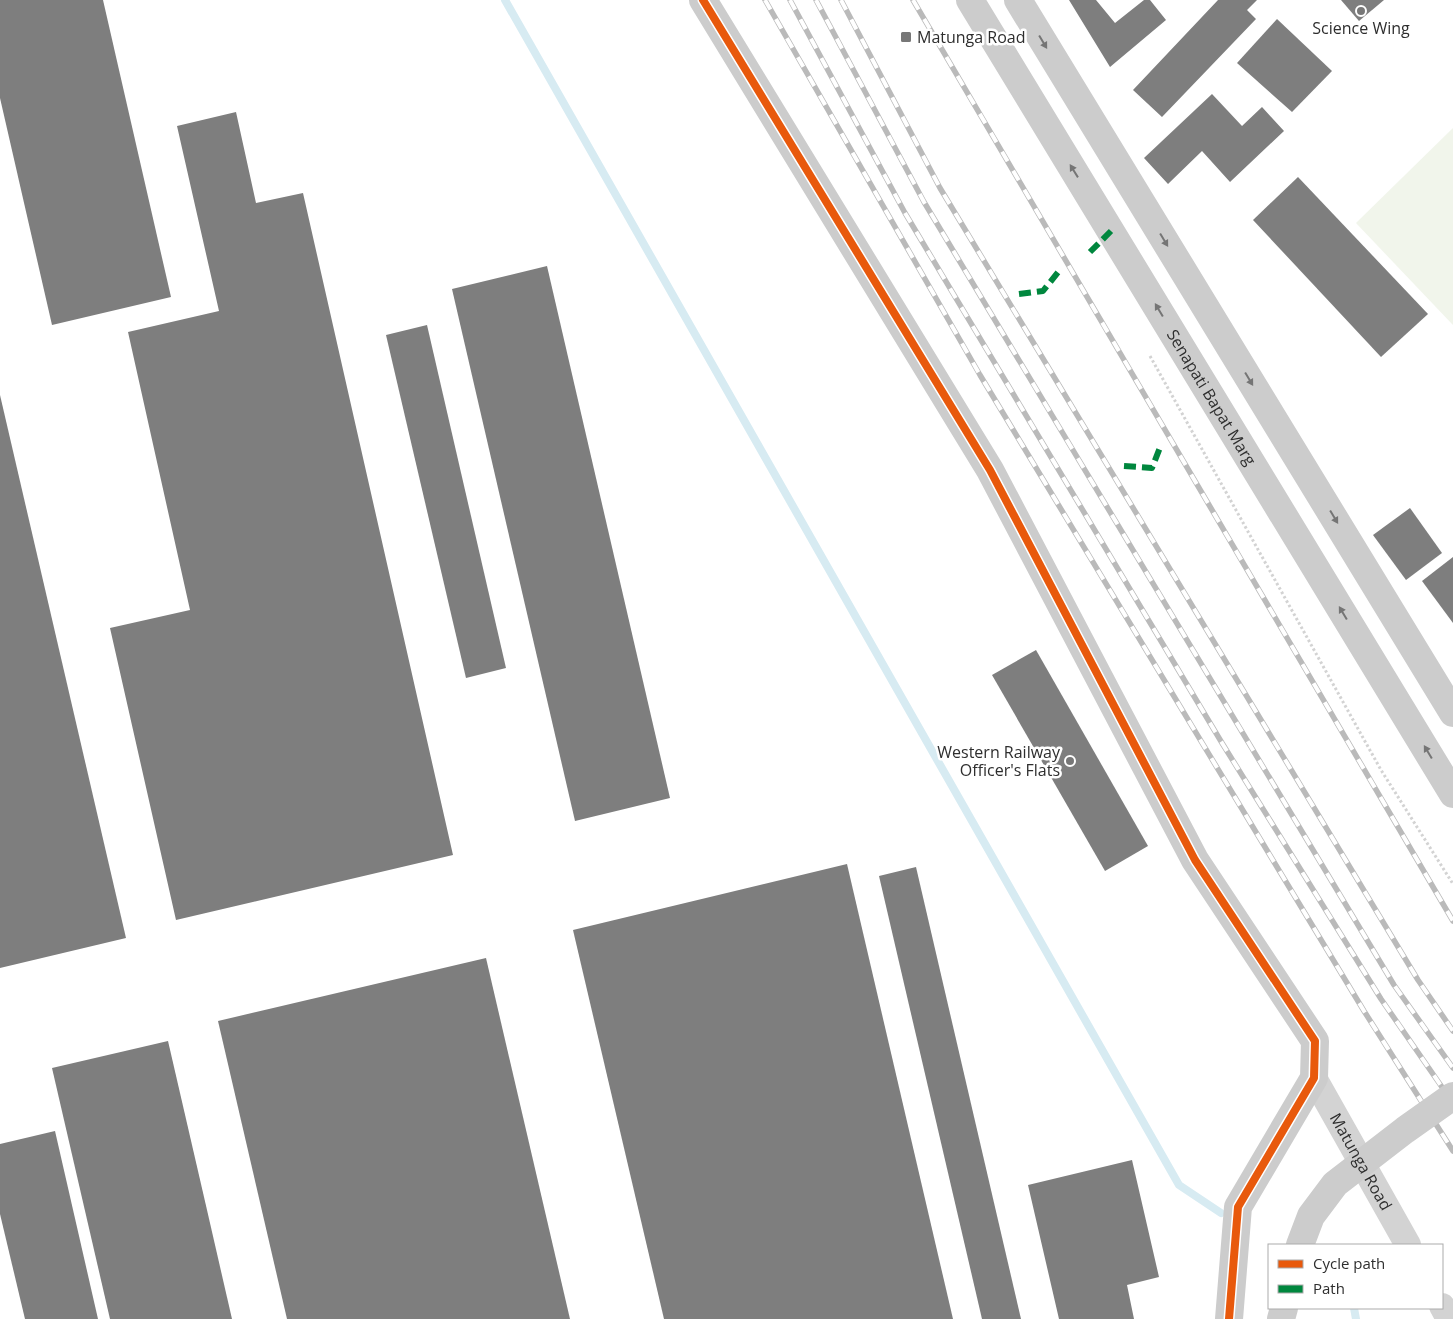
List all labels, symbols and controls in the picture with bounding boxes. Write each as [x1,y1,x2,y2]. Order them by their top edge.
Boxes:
marker: Science Wing [1355,5,1367,17]
place label: Science Wing [1312,17,1410,39]
place label: Matunga Road [917,26,1026,48]
marker: Matunga Road [899,30,913,44]
one-way arrow [1039,35,1048,48]
one-way arrow [1070,164,1079,178]
one-way arrow [1160,233,1169,246]
one-way arrow [1154,303,1163,316]
street label: Senapati Bapat Marg [1162,325,1262,470]
one-way arrow [1245,372,1254,385]
one-way arrow [1329,511,1338,524]
one-way arrow [1339,607,1348,620]
place label: Western Railway Officer's Flats [937,741,1061,781]
one-way arrow [1423,745,1432,758]
marker: Western Railway Officer's Flats [1064,755,1076,767]
street label: Matunga Road [1325,1109,1397,1214]
legend [1268,1244,1443,1309]
text: Cycle path [1313,1253,1385,1273]
text: Path [1313,1278,1345,1298]

